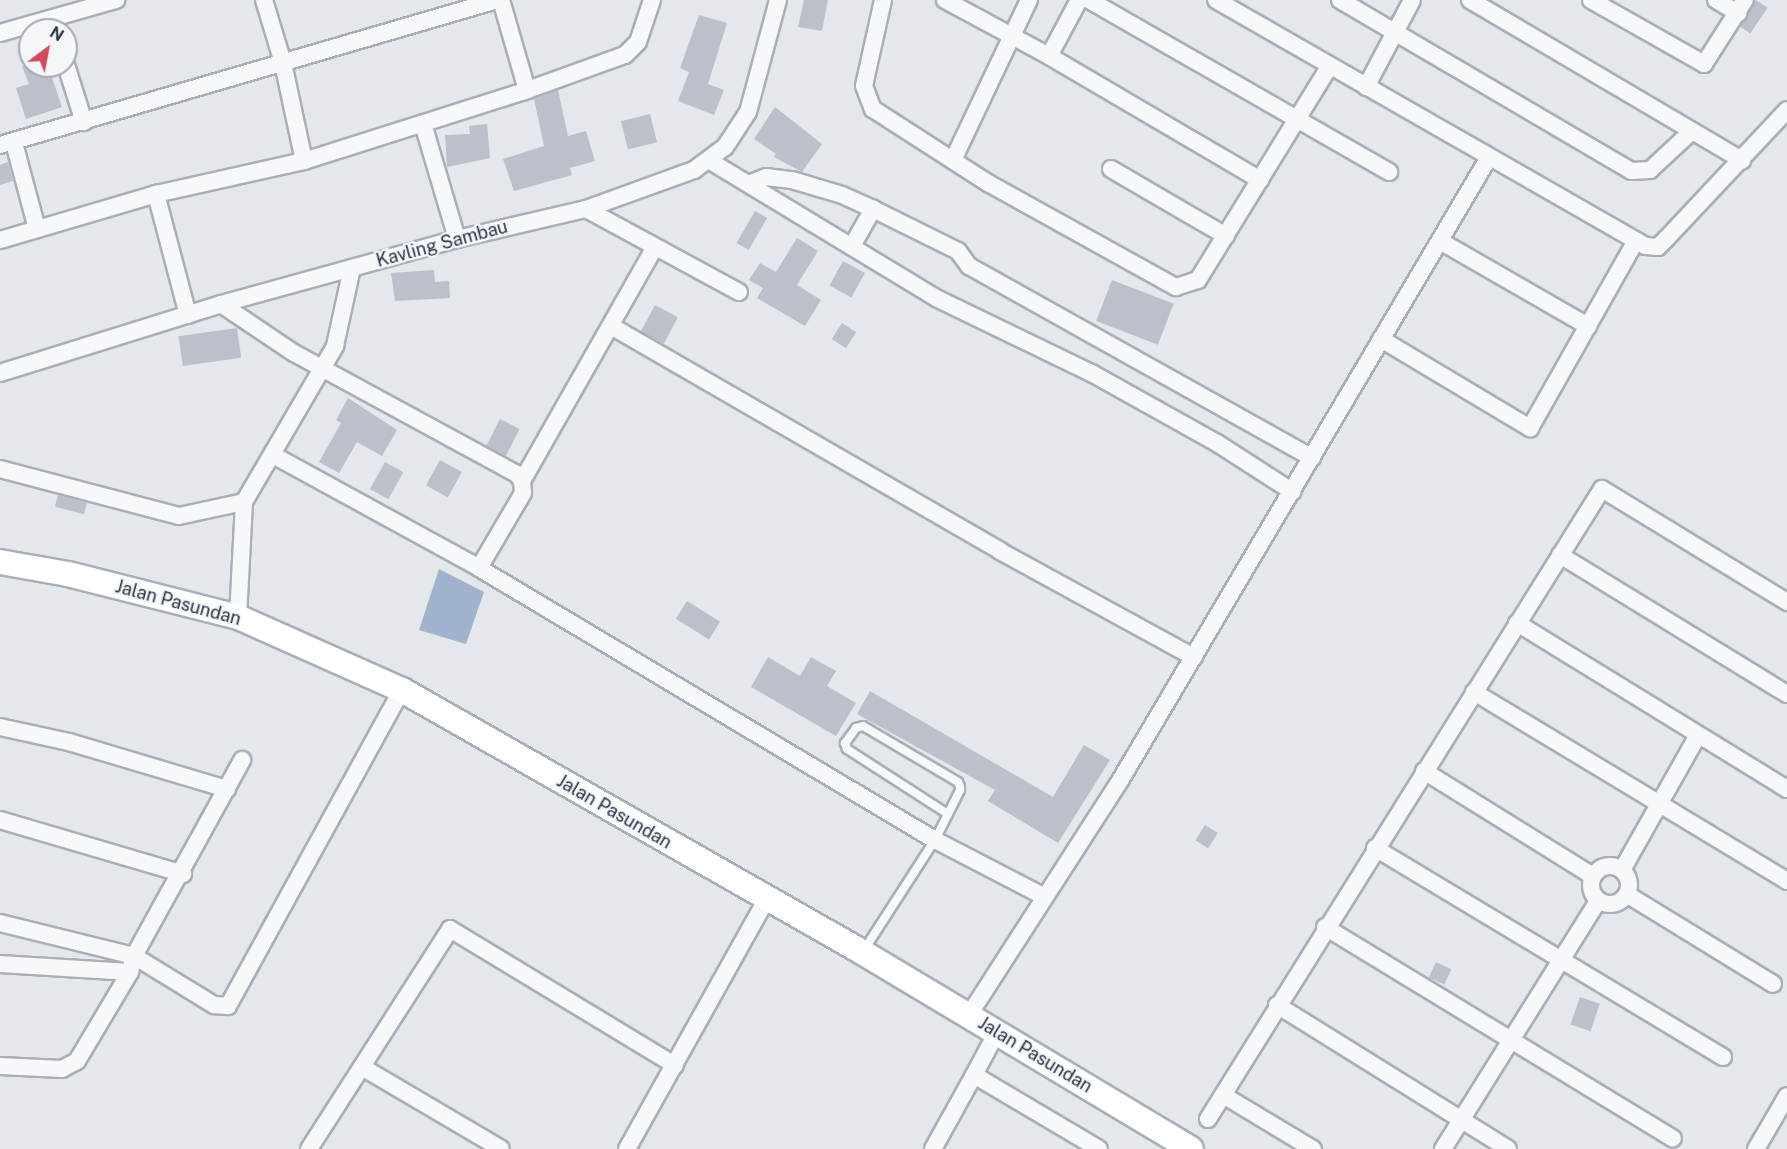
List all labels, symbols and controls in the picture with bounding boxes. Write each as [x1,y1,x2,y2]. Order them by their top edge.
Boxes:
north arrow [18,18,78,78]
text: N [46,23,67,45]
street label: Kavling Sambau [374,216,510,272]
street label: Jalan Pasundan [113,576,243,630]
street label: Jalan Pasundan [553,770,675,854]
street label: Jalan Pasundan [974,1012,1096,1098]

